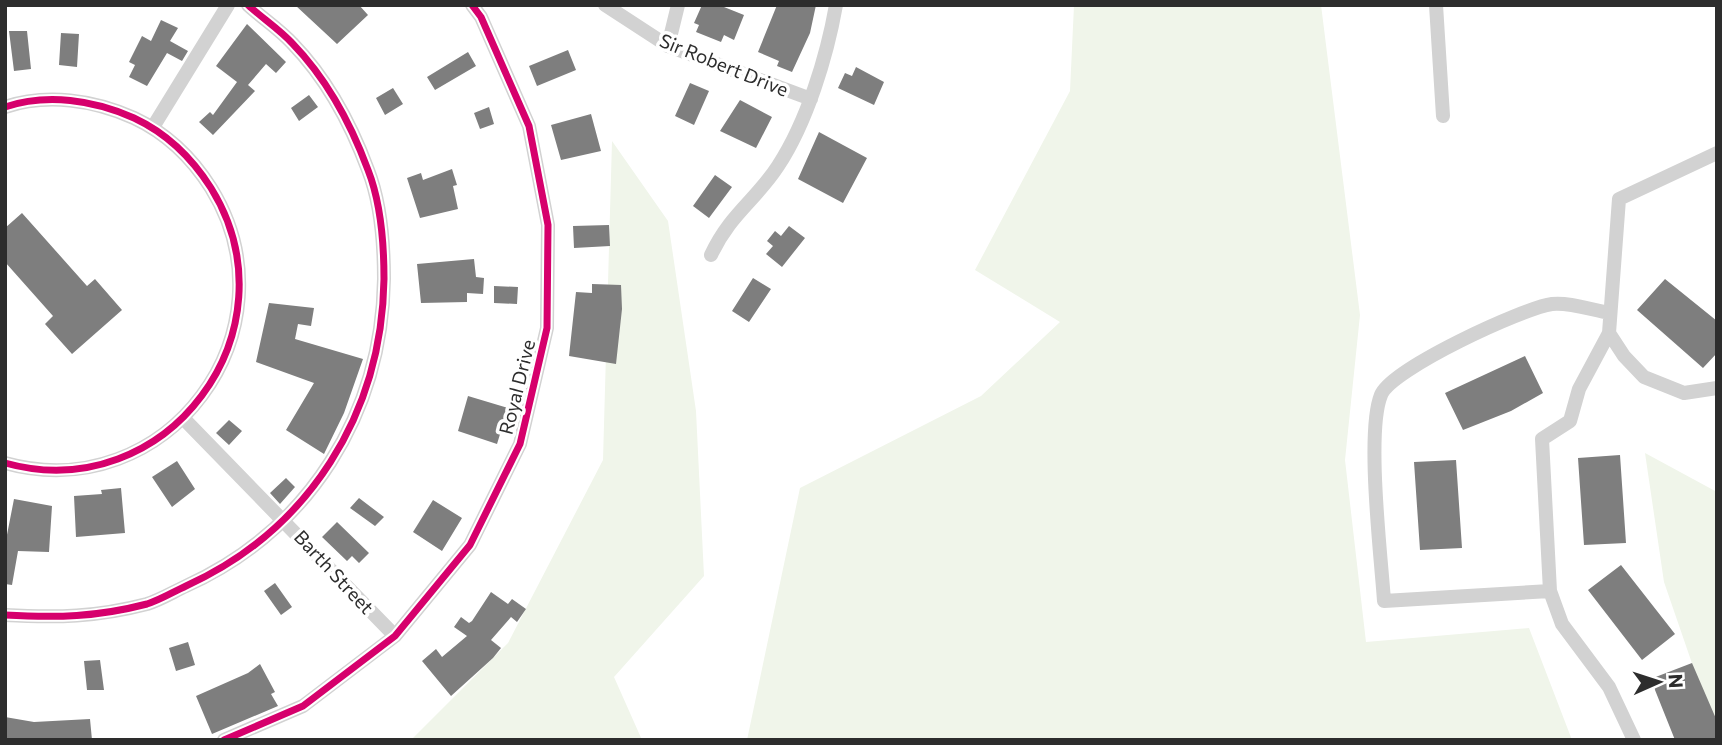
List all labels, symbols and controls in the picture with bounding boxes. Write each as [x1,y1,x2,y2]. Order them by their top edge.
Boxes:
street label: Sir Robert Drive [656,28,792,101]
street label: Royal Drive [494,337,539,437]
street label: Barth Street [290,525,379,618]
north arrow [1624,647,1694,717]
text: N [1665,673,1688,689]

